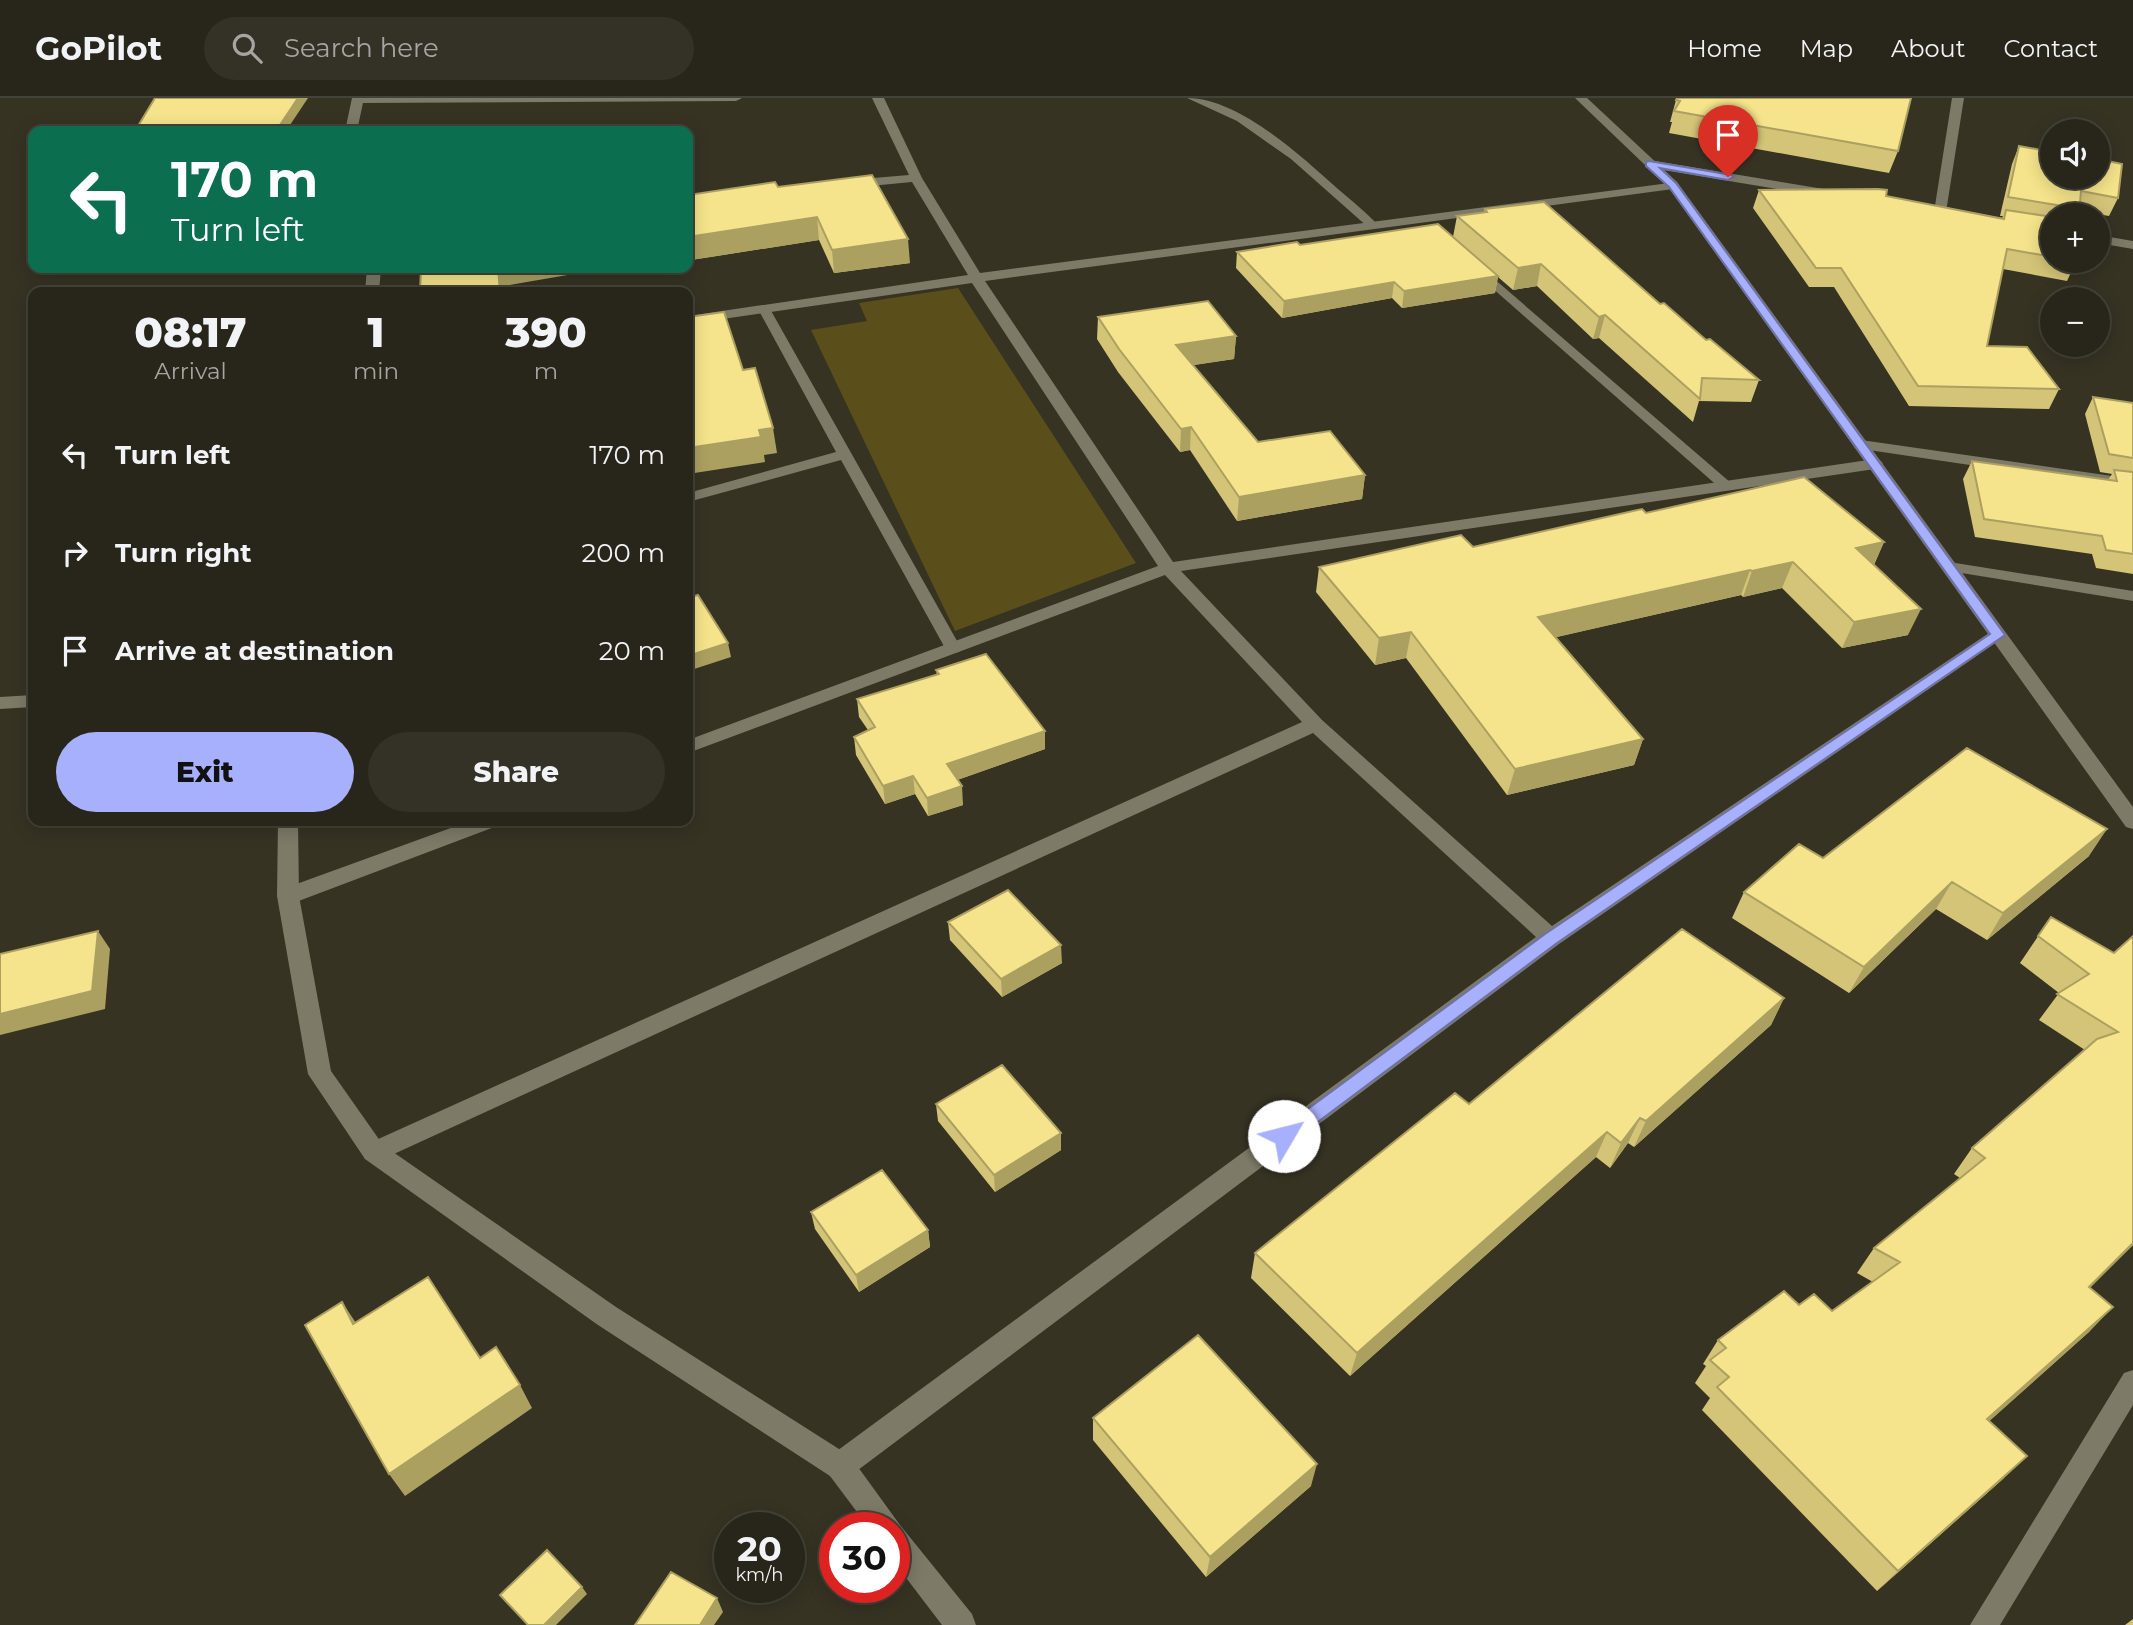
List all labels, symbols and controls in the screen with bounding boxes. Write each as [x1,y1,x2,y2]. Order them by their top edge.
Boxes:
search box [204,17,694,80]
text: GoPilot [35,28,162,68]
icon: search [228,29,266,67]
text: Search here [284,32,439,64]
text: Home [1687,34,1762,63]
text: Map [1800,34,1853,63]
text: About [1891,34,1965,63]
text: Contact [2003,34,2098,63]
pin [1698,105,1758,177]
icon: arrive [1709,116,1747,154]
map controls [2040,119,2110,357]
button: sound [2040,119,2110,189]
text: 170 m [171,150,318,209]
icon: left [56,154,147,245]
button: + [2040,203,2110,273]
text: Turn left [171,210,305,249]
button: − [2040,287,2110,357]
text: 08:17 [134,306,247,358]
text: 1 [367,306,384,358]
text: 390 [505,306,587,358]
text: Arrival [154,357,227,385]
text: min [353,357,399,385]
text: m [534,357,558,385]
icon: left [56,436,94,474]
text: Turn left [115,439,231,471]
text: 170 m [589,439,665,471]
icon: right [56,534,94,572]
text: Turn right [115,537,251,569]
text: 200 m [581,537,665,569]
icon: arrive [56,632,94,670]
text: Arrive at destination [115,635,394,667]
text: 20 m [599,635,665,667]
button: Exit [56,732,354,812]
button: Share [368,732,665,812]
position arrow [1247,1099,1321,1173]
speed limit sign: 30 [819,1512,910,1603]
text: 20 [737,1527,782,1570]
text: km/h [735,1564,784,1586]

